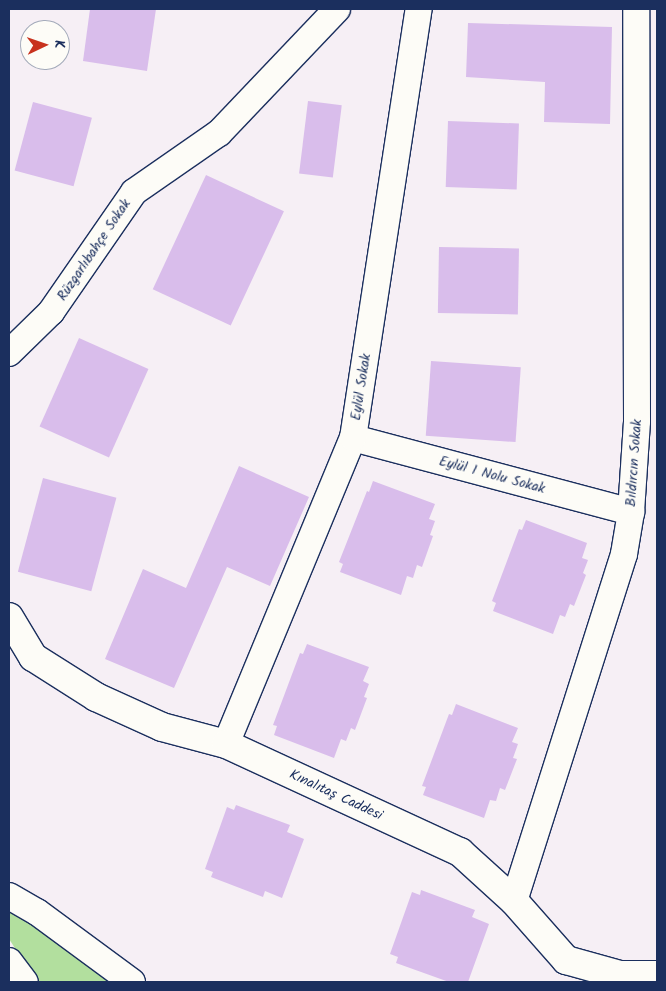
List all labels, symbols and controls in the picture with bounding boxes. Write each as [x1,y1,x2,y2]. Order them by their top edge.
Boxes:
north arrow [20,20,70,70]
text: K [48,39,70,49]
street label: Rüzgarlıbahçe Sokak [54,196,134,304]
street label: Eylül Sokak [347,352,375,422]
street label: Bıldırcın Sokak [623,419,645,507]
street label: Eylül 1 Nolu Sokak [437,453,547,497]
street label: Kınalıtaş Caddesi [287,766,385,824]

